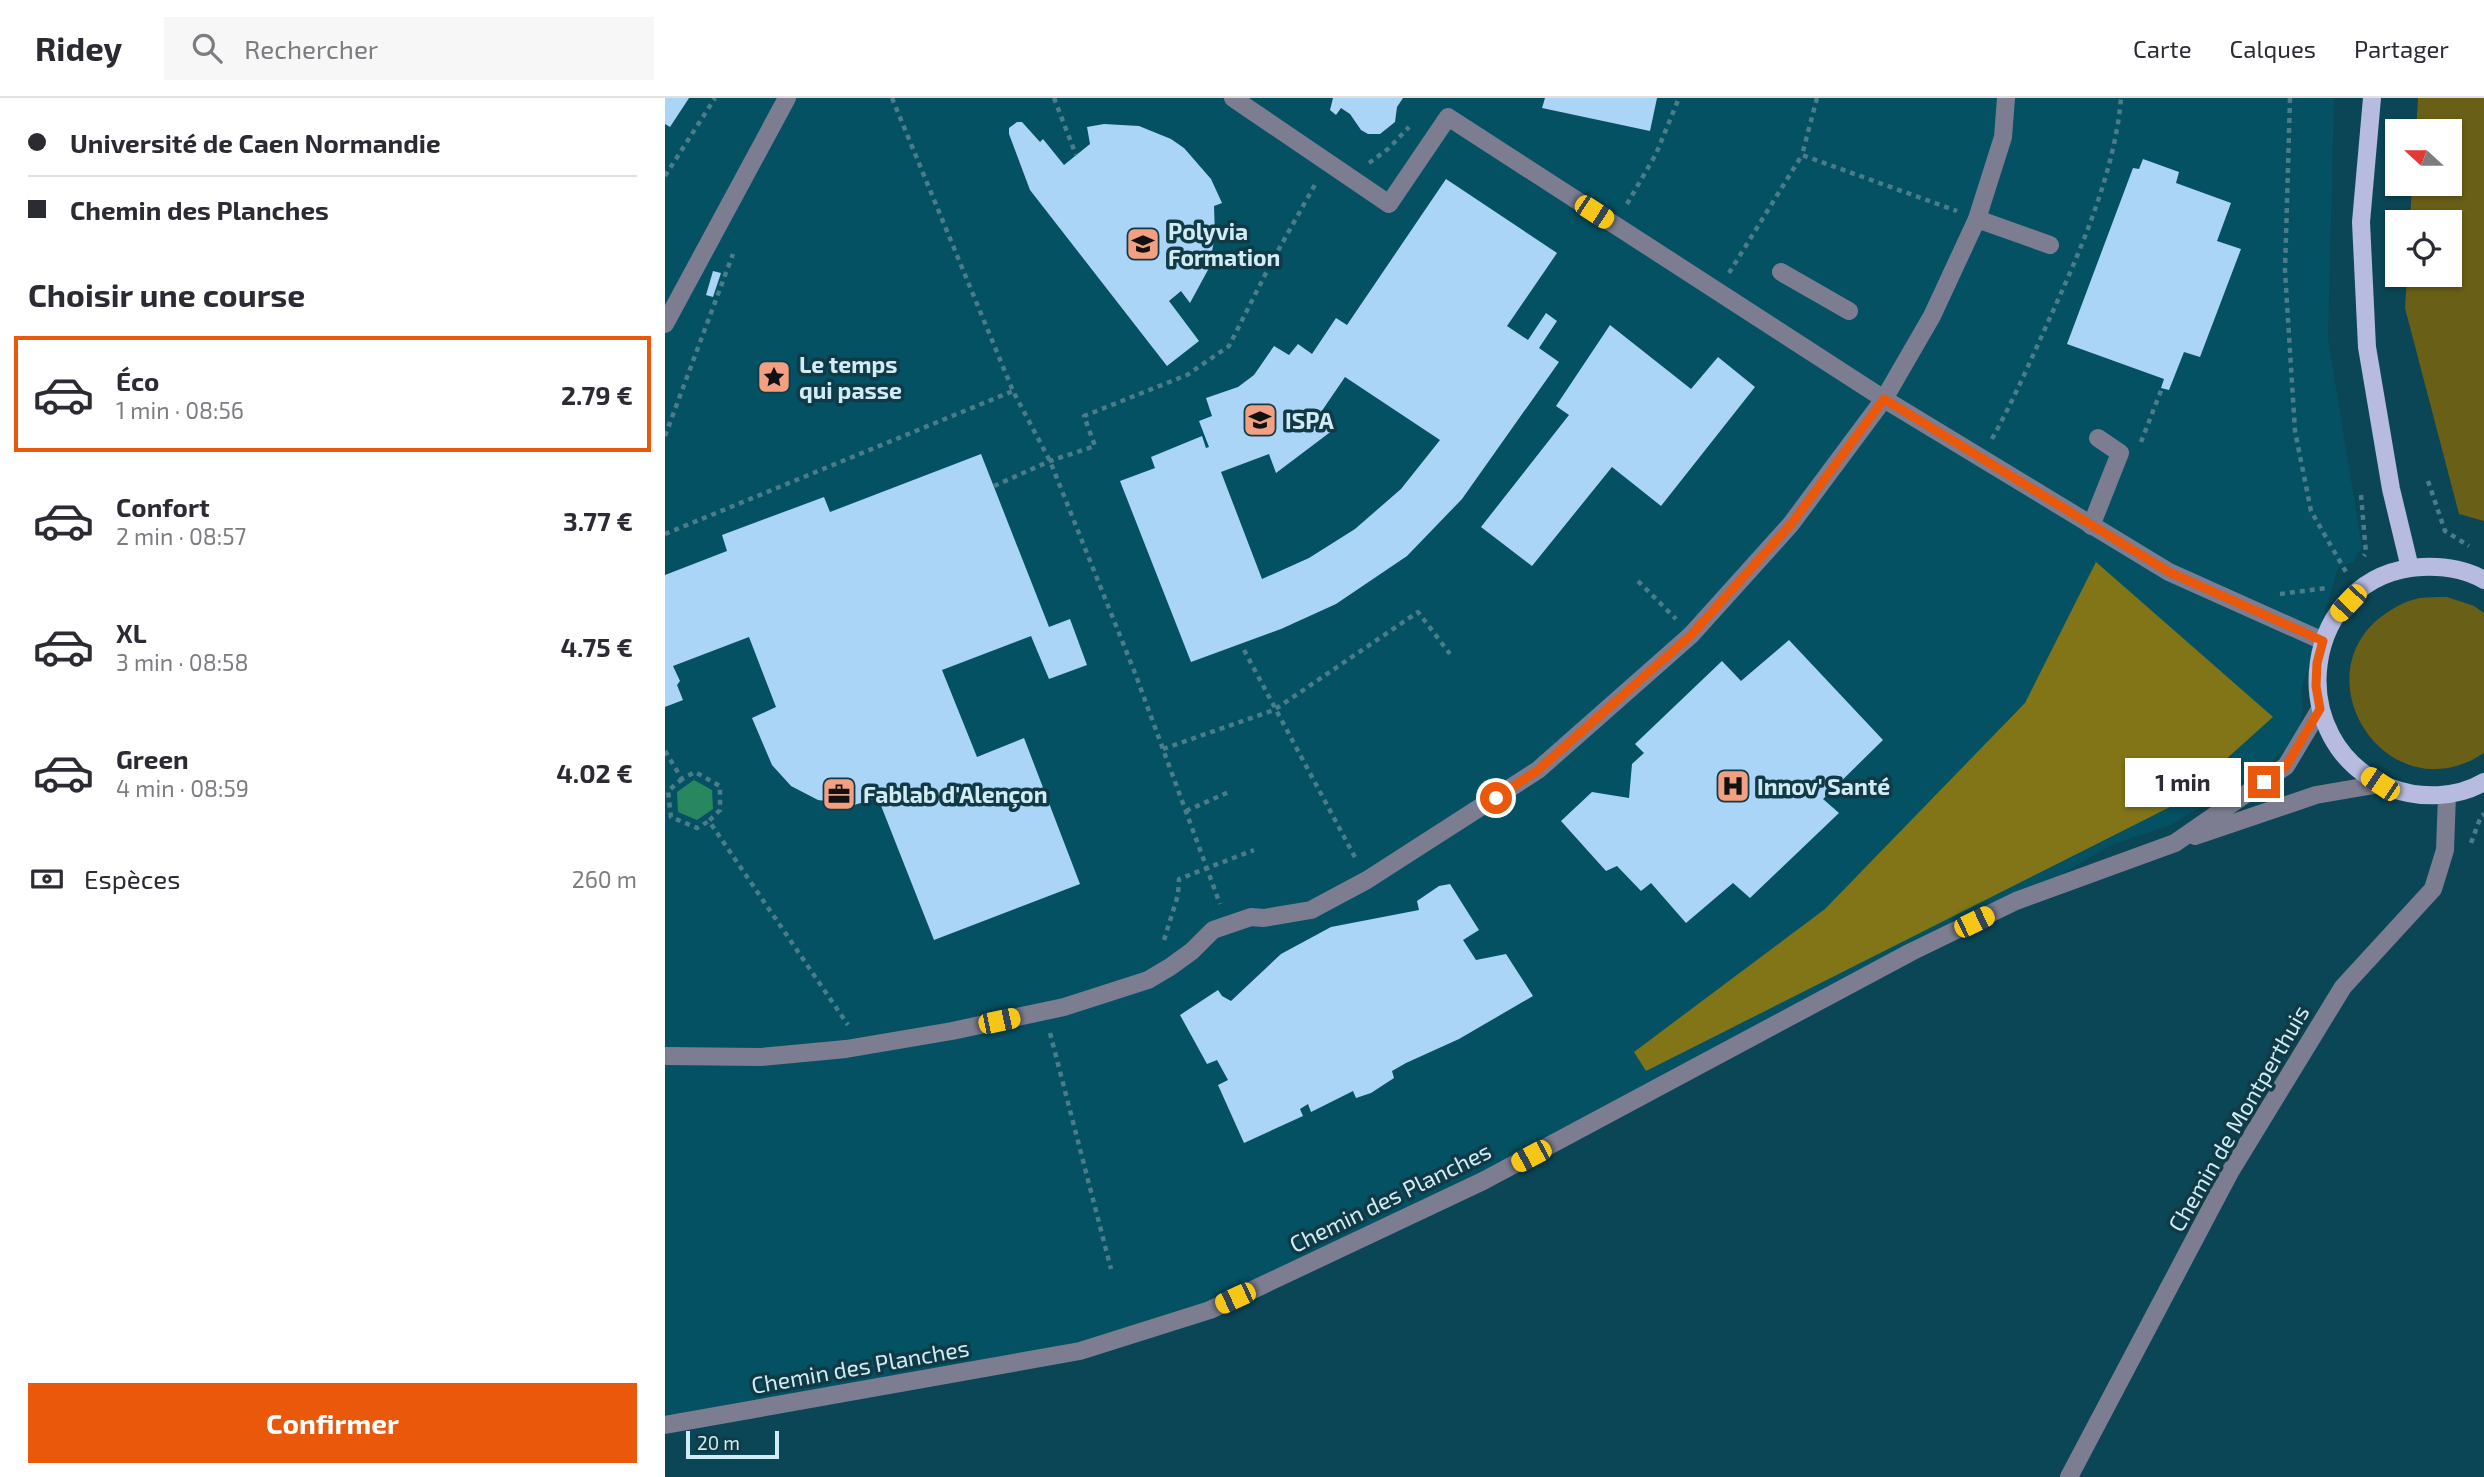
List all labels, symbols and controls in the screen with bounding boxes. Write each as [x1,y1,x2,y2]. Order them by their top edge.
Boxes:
search box [164,17,654,80]
text: Ridey [35,28,122,68]
icon: search [188,29,226,67]
text: Rechercher [244,33,378,64]
text: Carte [2133,34,2192,63]
text: Calques [2230,34,2316,63]
text: Partager [2354,34,2449,63]
north arrow [2385,119,2462,196]
map controls [2385,119,2462,287]
text: Université de Caen Normandie [70,127,441,158]
car [1571,192,1618,232]
text: Chemin des Planches [70,194,329,225]
button: locate [2385,210,2462,287]
place label: Polyvia Formation [1168,217,1280,271]
school or university icon: Polyvia Formation [1124,225,1162,263]
text: Choisir une course [28,275,305,313]
place label: Le temps qui passe [799,350,902,404]
place icon: Le temps qui passe [755,358,793,396]
icon: car [32,363,95,426]
text: Éco [116,365,159,396]
text: 2.79 € [561,379,633,410]
text: 1 min · 08:56 [116,396,244,424]
school or university icon: ISPA [1241,401,1279,439]
place label: ISPA [1285,406,1334,434]
icon: car [32,489,95,552]
text: Confort [116,491,210,522]
text: 3.77 € [563,505,633,536]
text: 2 min · 08:57 [116,522,246,550]
car [2326,580,2371,626]
icon: car [32,615,95,678]
text: XL [116,617,147,648]
text: 4.75 € [561,631,633,662]
text: 3 min · 08:58 [116,648,248,676]
icon: car [32,741,95,804]
text: Green [116,743,189,774]
text: 4.02 € [556,757,633,788]
callout: 1 min [2124,758,2239,806]
car [2357,764,2404,804]
route end [2248,766,2280,798]
hospital icon: Innov' Santé [1714,767,1752,805]
text: 1 min [2155,768,2211,796]
place label: Innov' Santé [1757,772,1890,800]
text: 4 min · 08:59 [116,774,249,802]
office icon: Fablab d'Alençon [820,775,858,813]
place label: Fablab d'Alençon [863,780,1047,809]
route start [1480,782,1512,814]
icon: cash [28,860,66,898]
text: Espèces [84,863,181,894]
text: 260 m [572,865,637,893]
car [1951,903,1998,941]
street label: Chemin de Montperthuis [2162,1000,2314,1236]
car [977,1006,1022,1036]
street label: Chemin des Planches [1285,1136,1495,1258]
car [1508,1137,1555,1175]
car [1212,1280,1259,1316]
street label: Chemin des Planches [749,1333,971,1399]
button: Confirmer [28,1383,637,1463]
scale bar [686,1428,779,1460]
text: 20 m [697,1431,740,1454]

